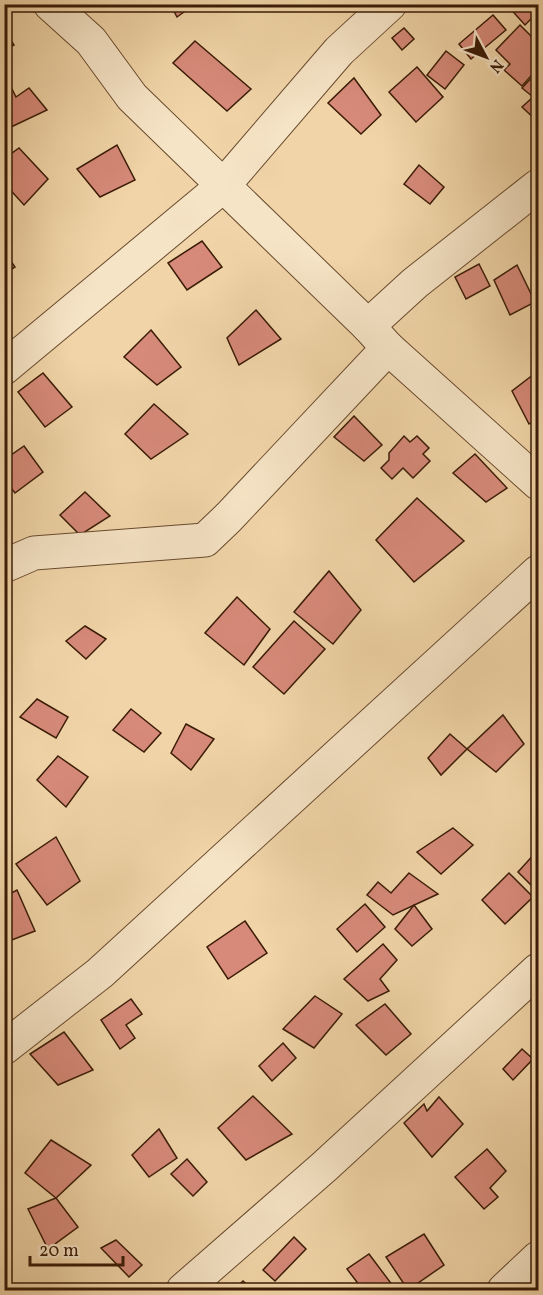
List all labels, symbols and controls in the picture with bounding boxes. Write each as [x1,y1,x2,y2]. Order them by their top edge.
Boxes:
north arrow [456,27,516,87]
text: N [483,54,508,77]
scale bar [30,1229,123,1267]
text: 20 m [39,1239,79,1264]

